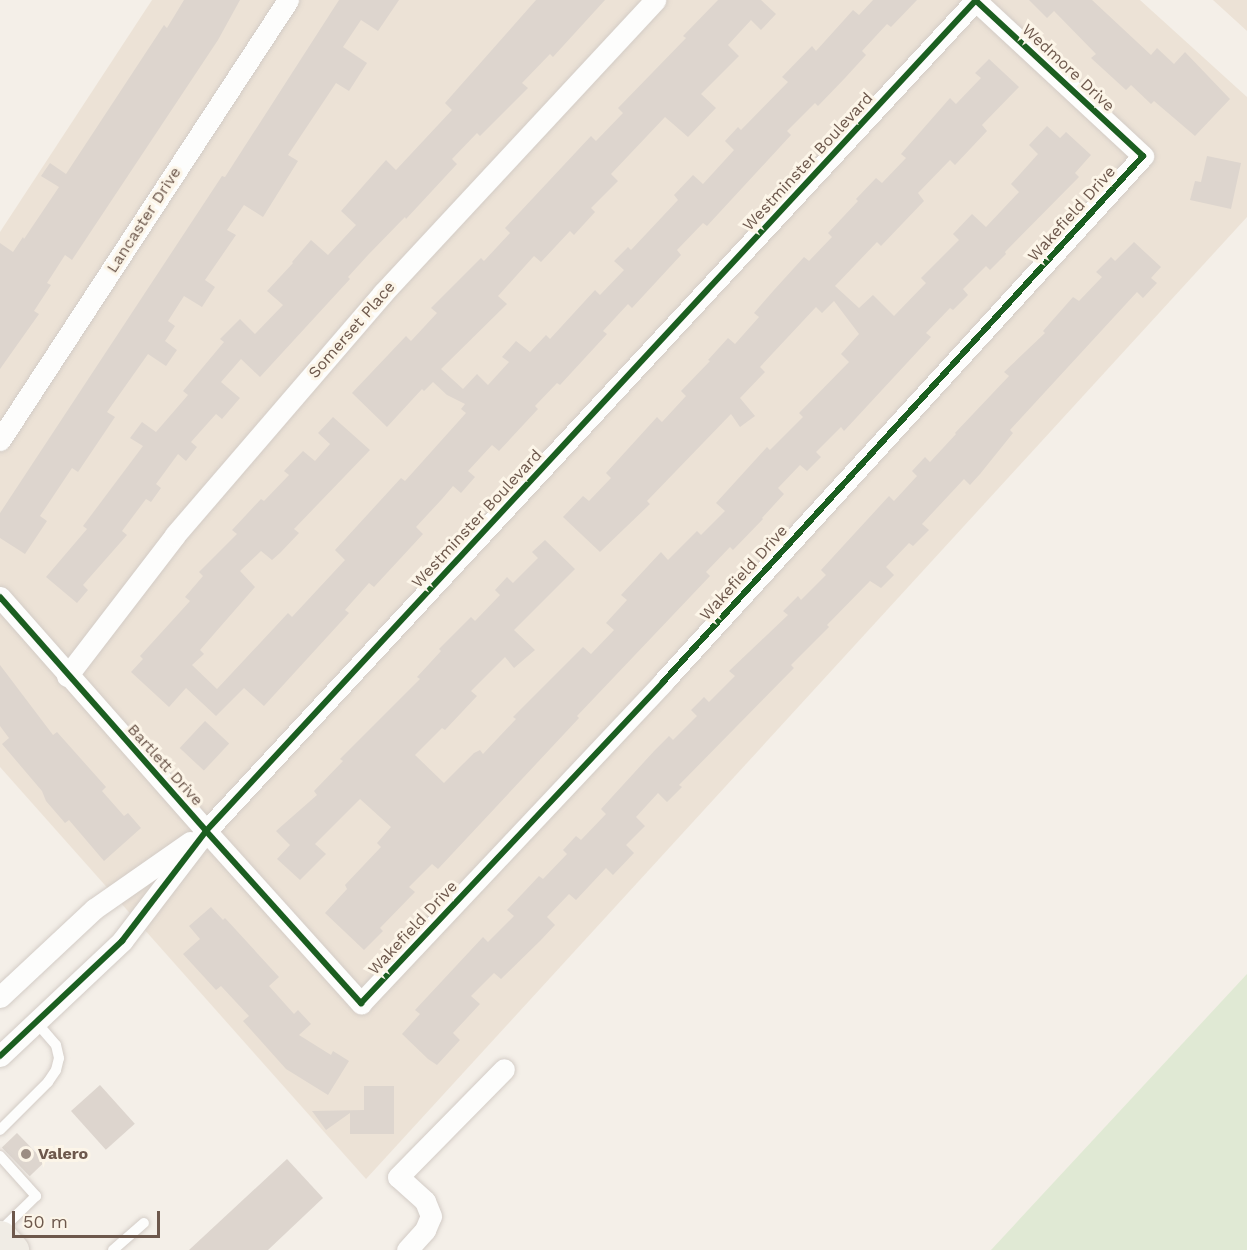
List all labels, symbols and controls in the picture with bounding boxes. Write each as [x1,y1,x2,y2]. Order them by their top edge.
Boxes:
street label: Wedmore Drive [1018,20,1118,116]
street label: Westminster Boulevard [739,89,877,235]
street label: Wakefield Drive [1024,162,1120,266]
street label: Lancaster Drive [103,163,185,277]
street label: Somerset Place [305,278,399,382]
street label: Westminster Boulevard [408,446,546,592]
street label: Wakefield Drive [696,521,792,625]
street label: Bartlett Drive [123,720,207,810]
street label: Wakefield Drive [364,877,462,979]
place label: Valero [38,1144,88,1164]
marker: Valero [19,1147,33,1161]
scale bar [15,1199,164,1237]
text: 50 m [23,1211,68,1232]

